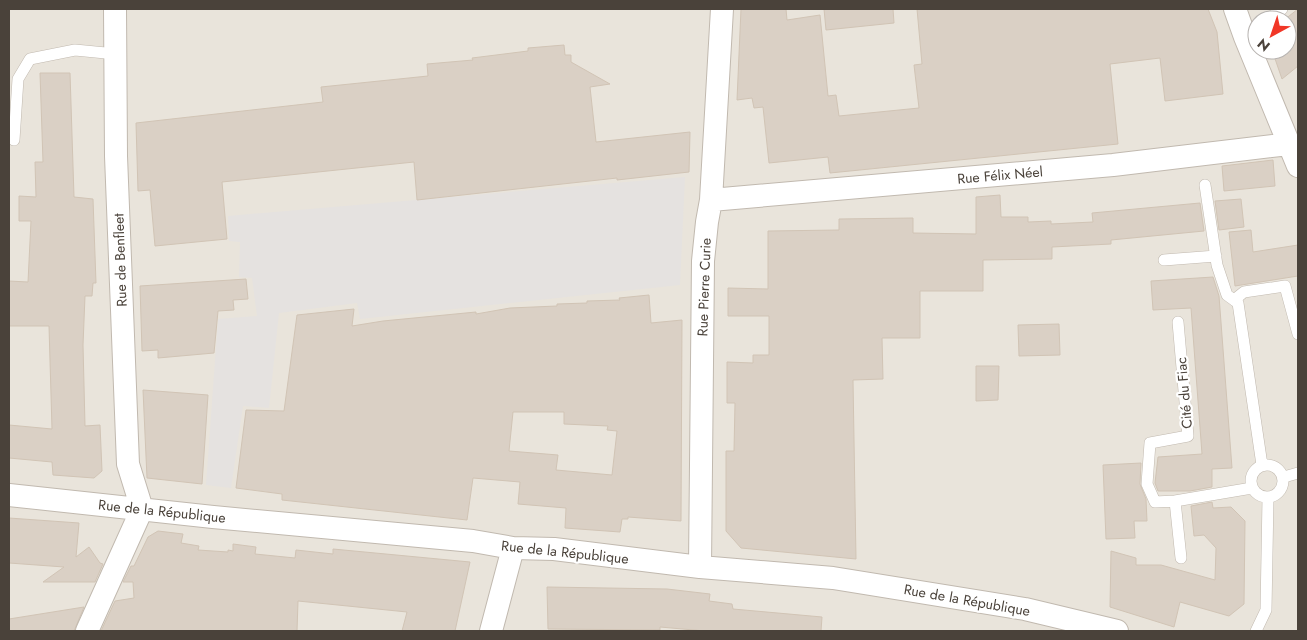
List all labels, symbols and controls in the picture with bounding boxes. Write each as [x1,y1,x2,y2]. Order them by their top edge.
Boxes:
north arrow [1247,10,1297,60]
text: N [1253,34,1274,56]
street label: Rue Félix Néel [956,161,1044,189]
street label: Rue de Benfleet [108,212,132,307]
street label: Rue Pierre Curie [692,237,716,337]
street label: Cité du Fiac [1171,356,1197,430]
street label: Rue de la République [97,494,227,528]
street label: Rue de la République [500,535,630,569]
street label: Rue de la République [902,579,1032,621]

